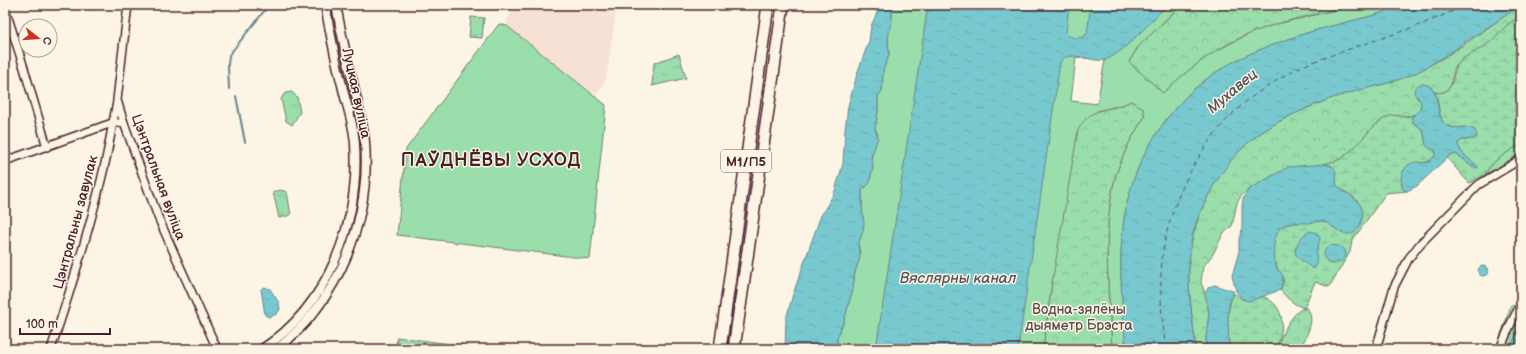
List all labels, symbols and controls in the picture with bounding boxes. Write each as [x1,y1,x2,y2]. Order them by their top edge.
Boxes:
north arrow [18,18,58,58]
text: С [40,35,54,47]
street label: Луцкая вуліца [338,45,375,141]
water label: Мухавец [1203,65,1262,118]
street label: Цэнтральная вуліца [128,112,189,243]
district label: ПАЎДНЁВЫ УСХОД [401,149,581,171]
road number: М1/П5 [721,150,771,172]
street label: Цэнтральны завулак [49,153,102,291]
water label: Вяслярны канал [900,269,1017,288]
park label: Водна-зялёны дыяметр Брэста [1025,301,1134,334]
scale bar [20,310,110,336]
text: 100 m [26,317,58,332]

